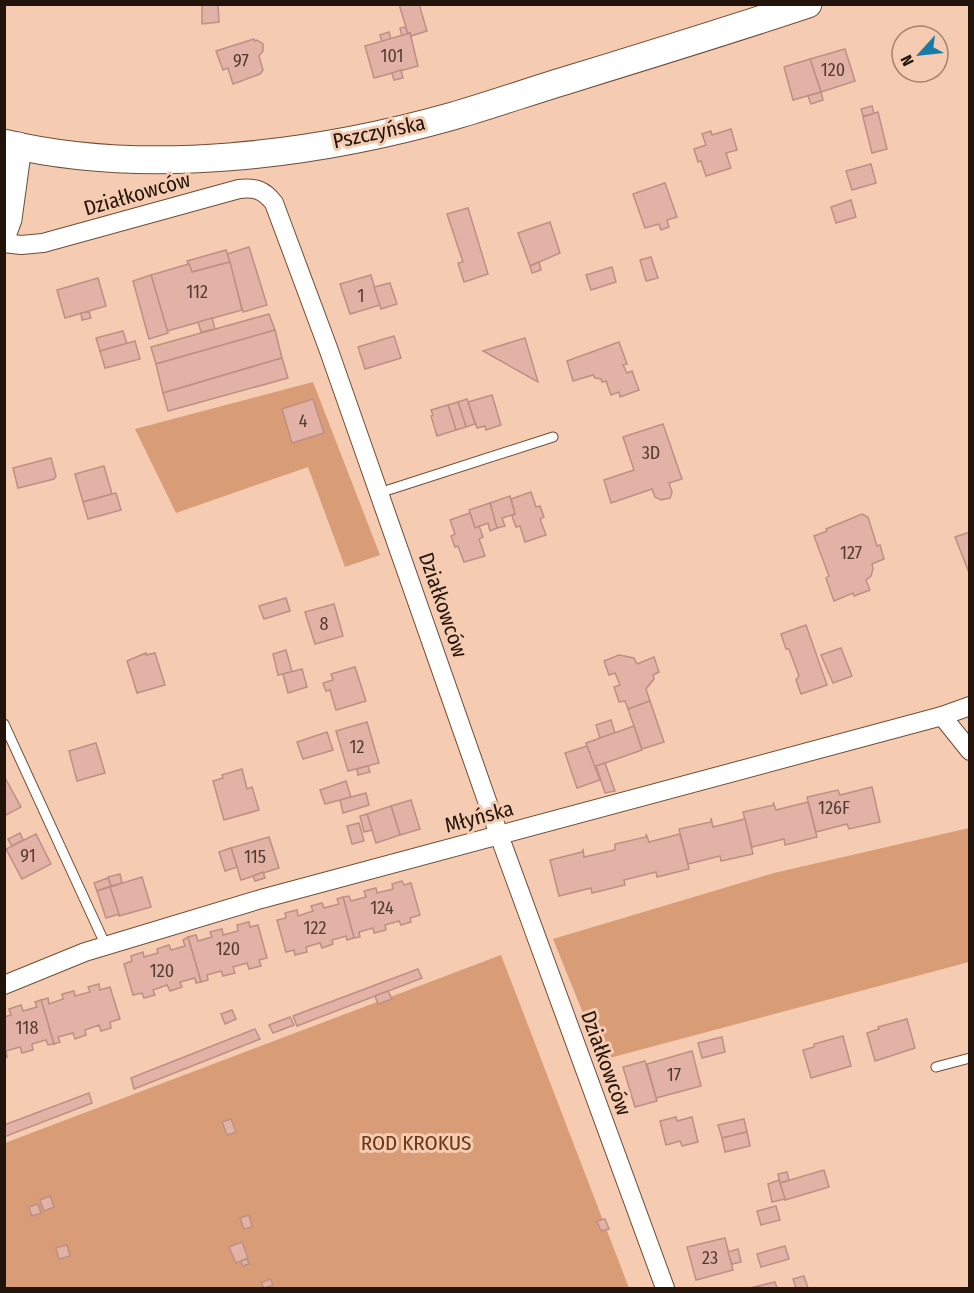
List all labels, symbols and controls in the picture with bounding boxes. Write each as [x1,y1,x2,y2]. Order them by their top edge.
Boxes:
north arrow [890,24,950,84]
house number: 101 [381,45,403,67]
house number: 97 [233,50,249,72]
text: N [896,52,918,69]
house number: 120 [821,59,845,81]
street label: Pszczyńska [330,110,428,154]
street label: Działkowców [81,166,193,222]
house number: 112 [186,281,208,303]
house number: 1 [357,285,365,307]
house number: 4 [299,410,308,432]
house number: 3D [642,442,660,464]
house number: 127 [840,542,862,564]
street label: Działkowców [413,549,473,661]
house number: 8 [320,613,329,635]
house number: 12 [350,736,365,758]
street label: Młyńska [442,795,516,839]
house number: 126F [818,797,850,819]
house number: 91 [20,845,36,867]
house number: 115 [244,846,266,868]
house number: 124 [370,897,394,919]
house number: 122 [304,917,327,939]
house number: 120 [216,938,240,960]
house number: 120 [150,960,174,982]
street label: Działkowców [575,1007,637,1119]
house number: 118 [16,1017,38,1039]
house number: 17 [667,1064,681,1086]
park label: ROD KROKUS [361,1130,471,1156]
house number: 23 [702,1247,718,1269]

